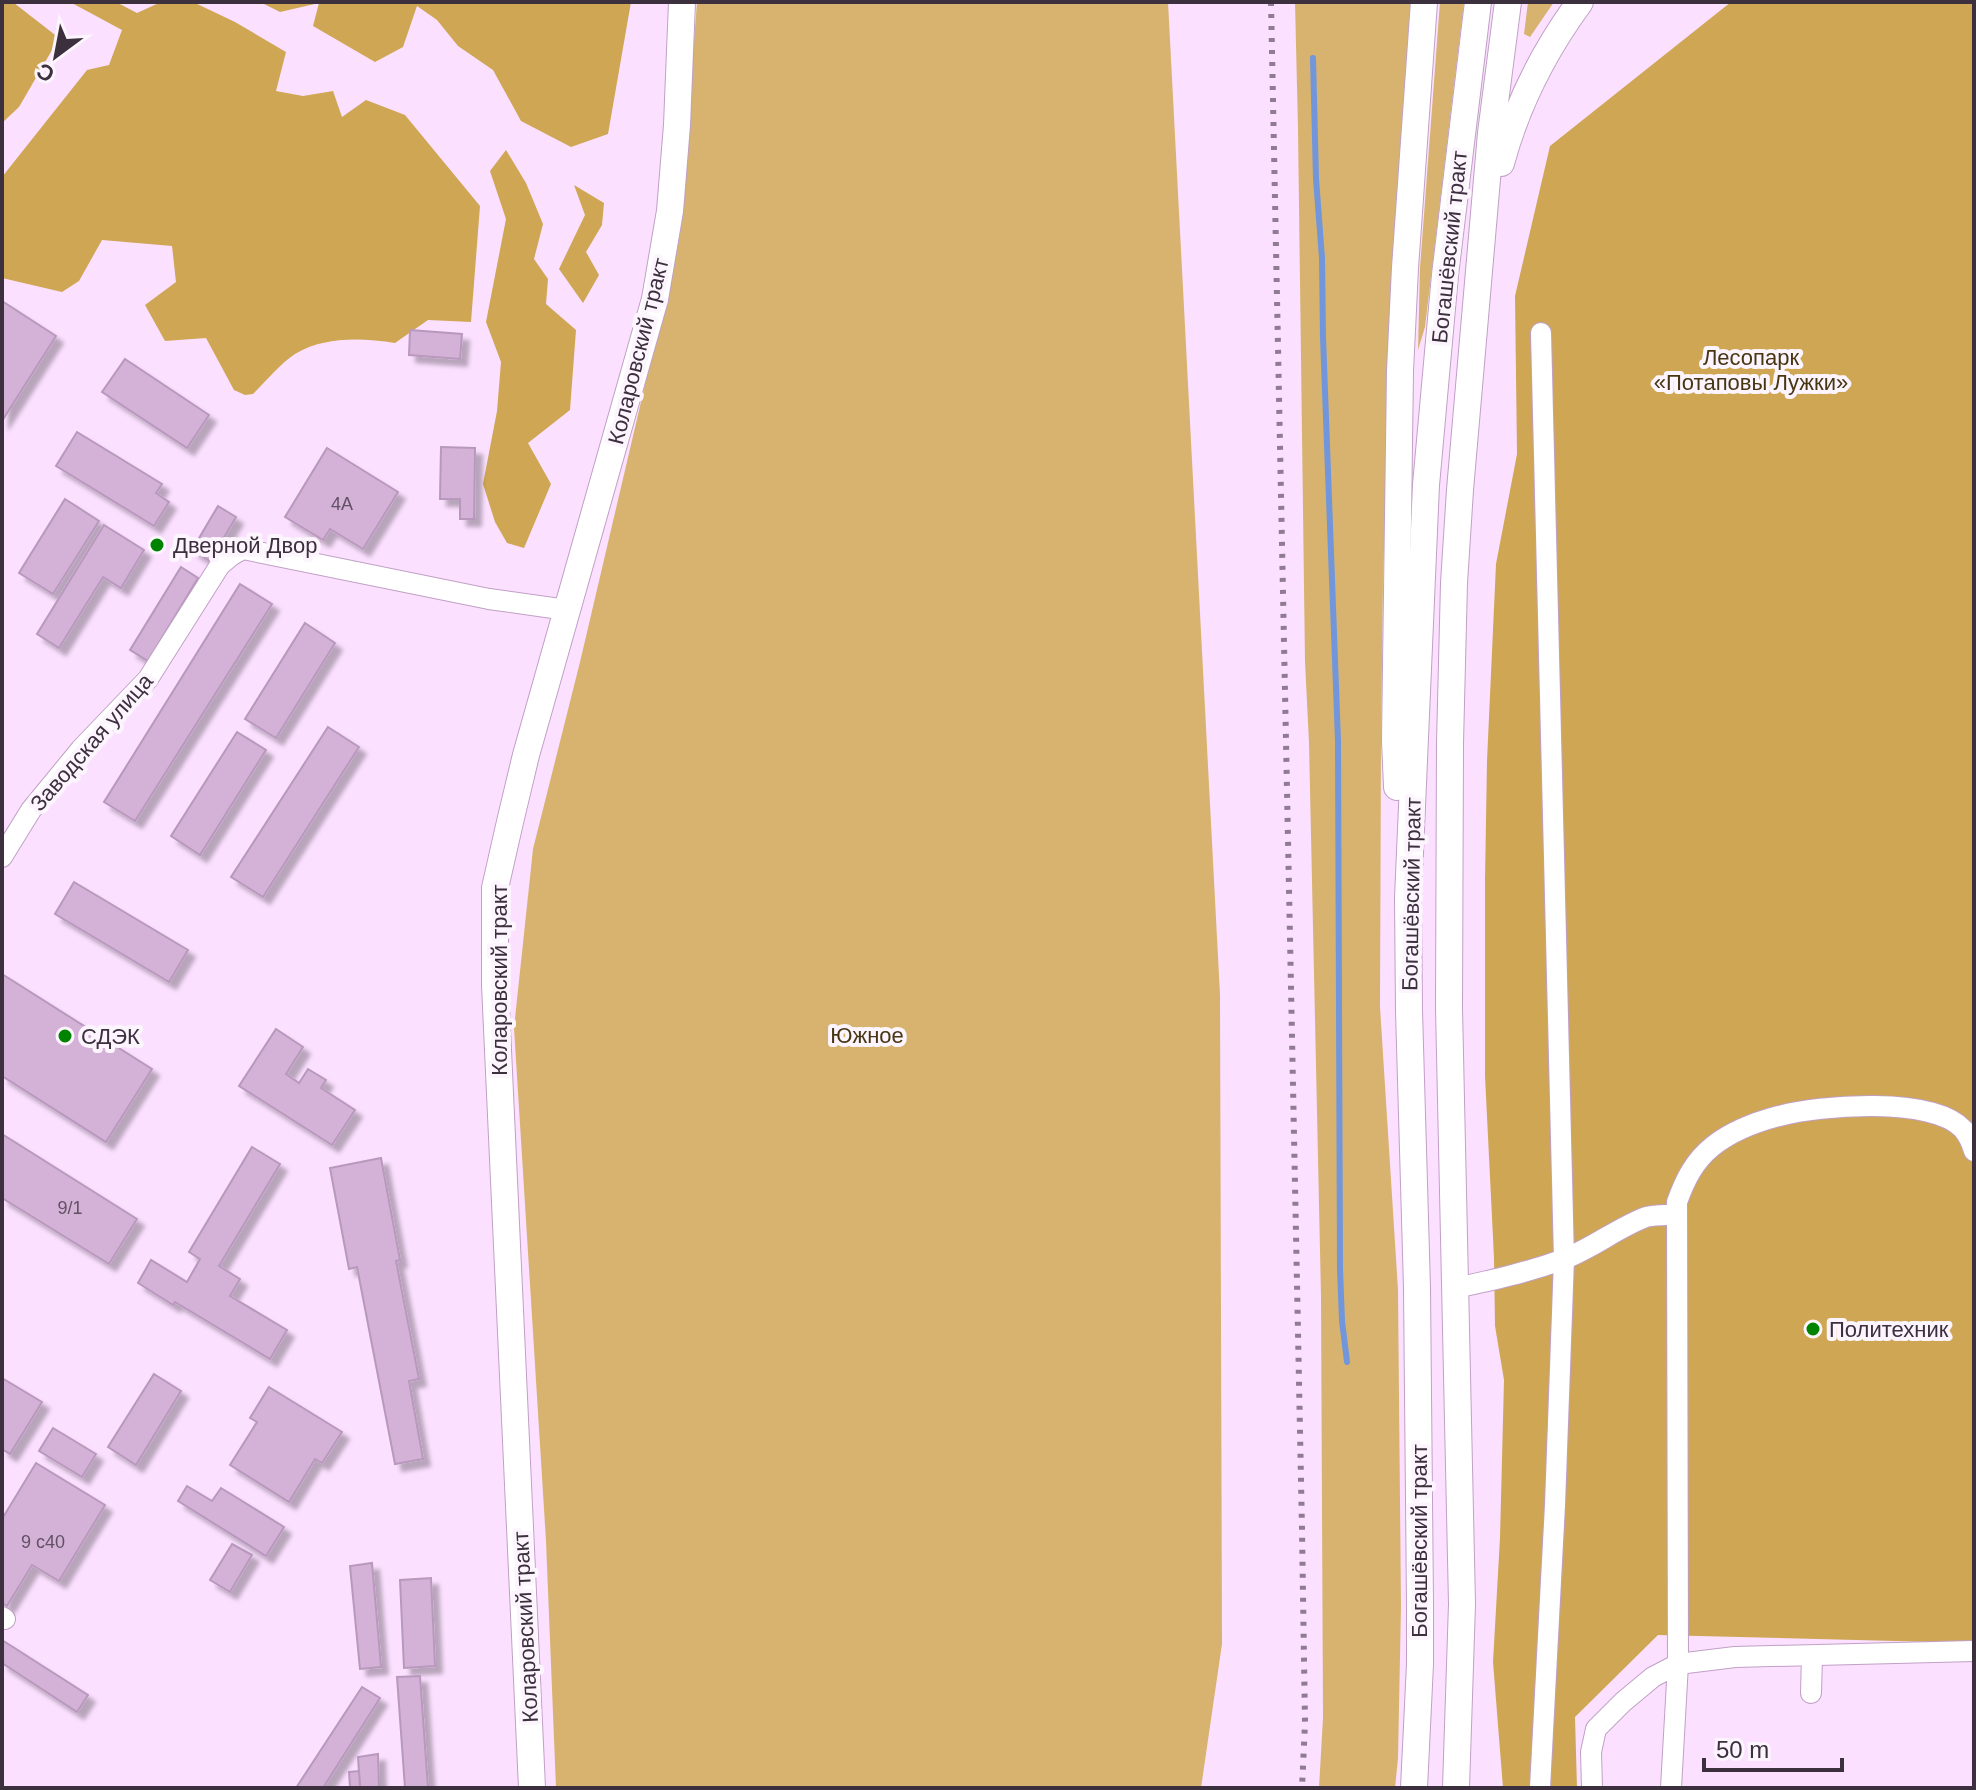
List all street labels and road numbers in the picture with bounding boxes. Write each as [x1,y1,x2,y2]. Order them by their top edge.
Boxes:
street label: Богашёвский тракт [1427,149,1472,345]
street label: Коларовский тракт [603,255,674,447]
street label: Заводская улица [25,668,158,816]
street label: Богашёвский тракт [1397,797,1426,991]
street label: Коларовский тракт [487,884,512,1076]
street label: Богашёвский тракт [1407,1444,1432,1638]
street label: Коларовский тракт [508,1531,543,1723]

